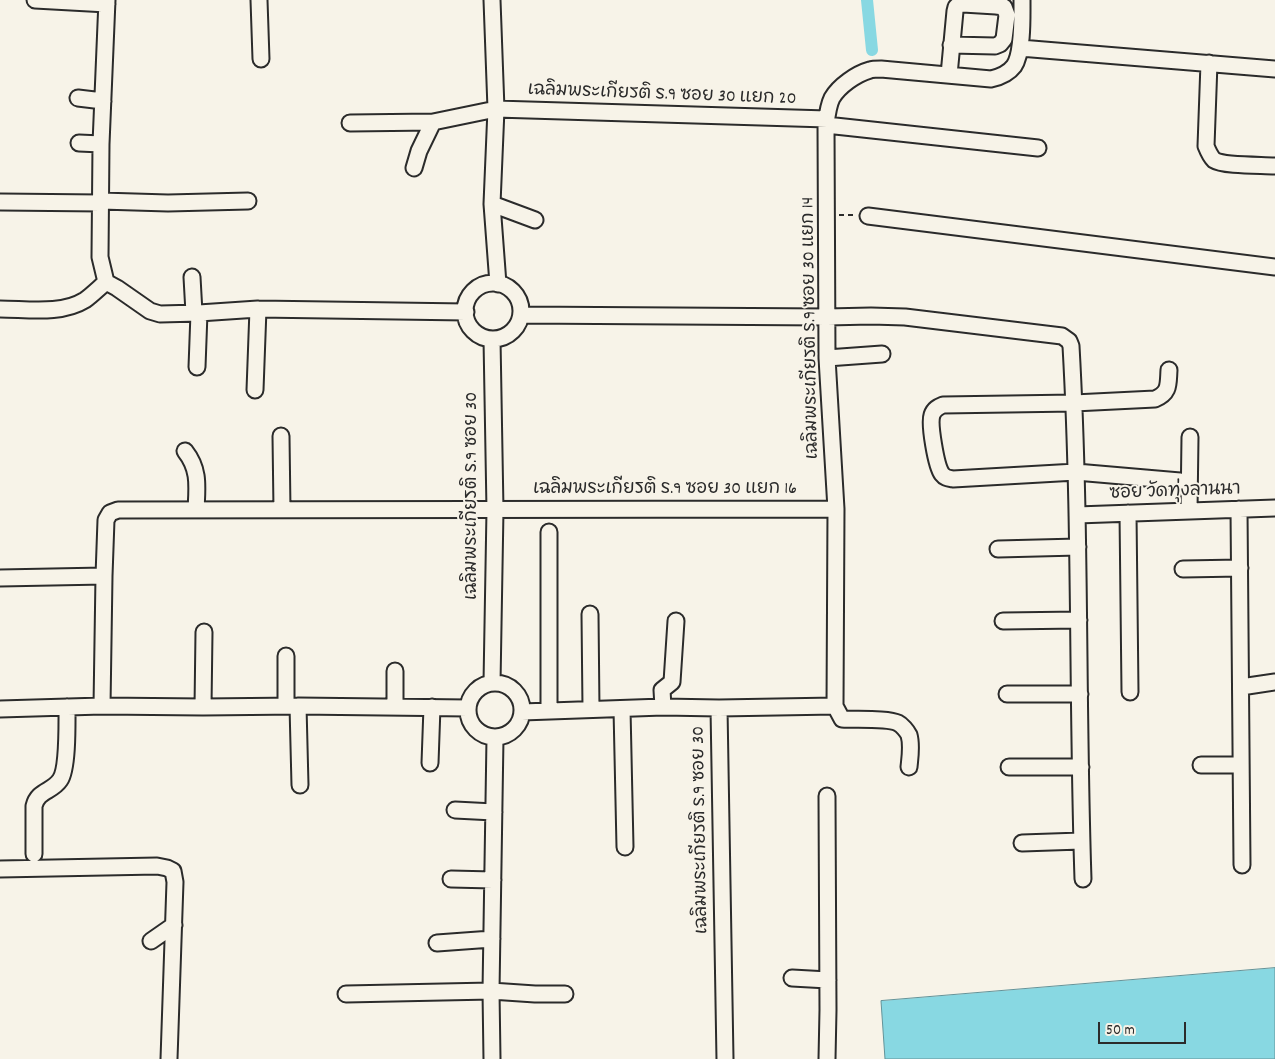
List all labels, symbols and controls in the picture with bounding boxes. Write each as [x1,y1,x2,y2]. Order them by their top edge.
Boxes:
street label: เฉลิมพระเกียรติ ร.9 ซอย 30 แยก 20 [527,81,797,111]
street label: เฉลิมพระเกียรติ ร.9 ซอย 30 แยก 14 [799,197,825,459]
street label: เฉลิมพระเกียรติ ร.9 ซอย 30 [463,392,485,600]
street label: เฉลิมพระเกียรติ ร.9 ซอย 30 แยก 16 [533,480,797,502]
street label: ซอย วัดทุ่งลานนา [1109,480,1241,506]
street label: เฉลิมพระเกียรติ ร.9 ซอย 30 [689,726,715,934]
scale bar [1100,1012,1188,1044]
text: 50 m [1106,1020,1135,1042]

